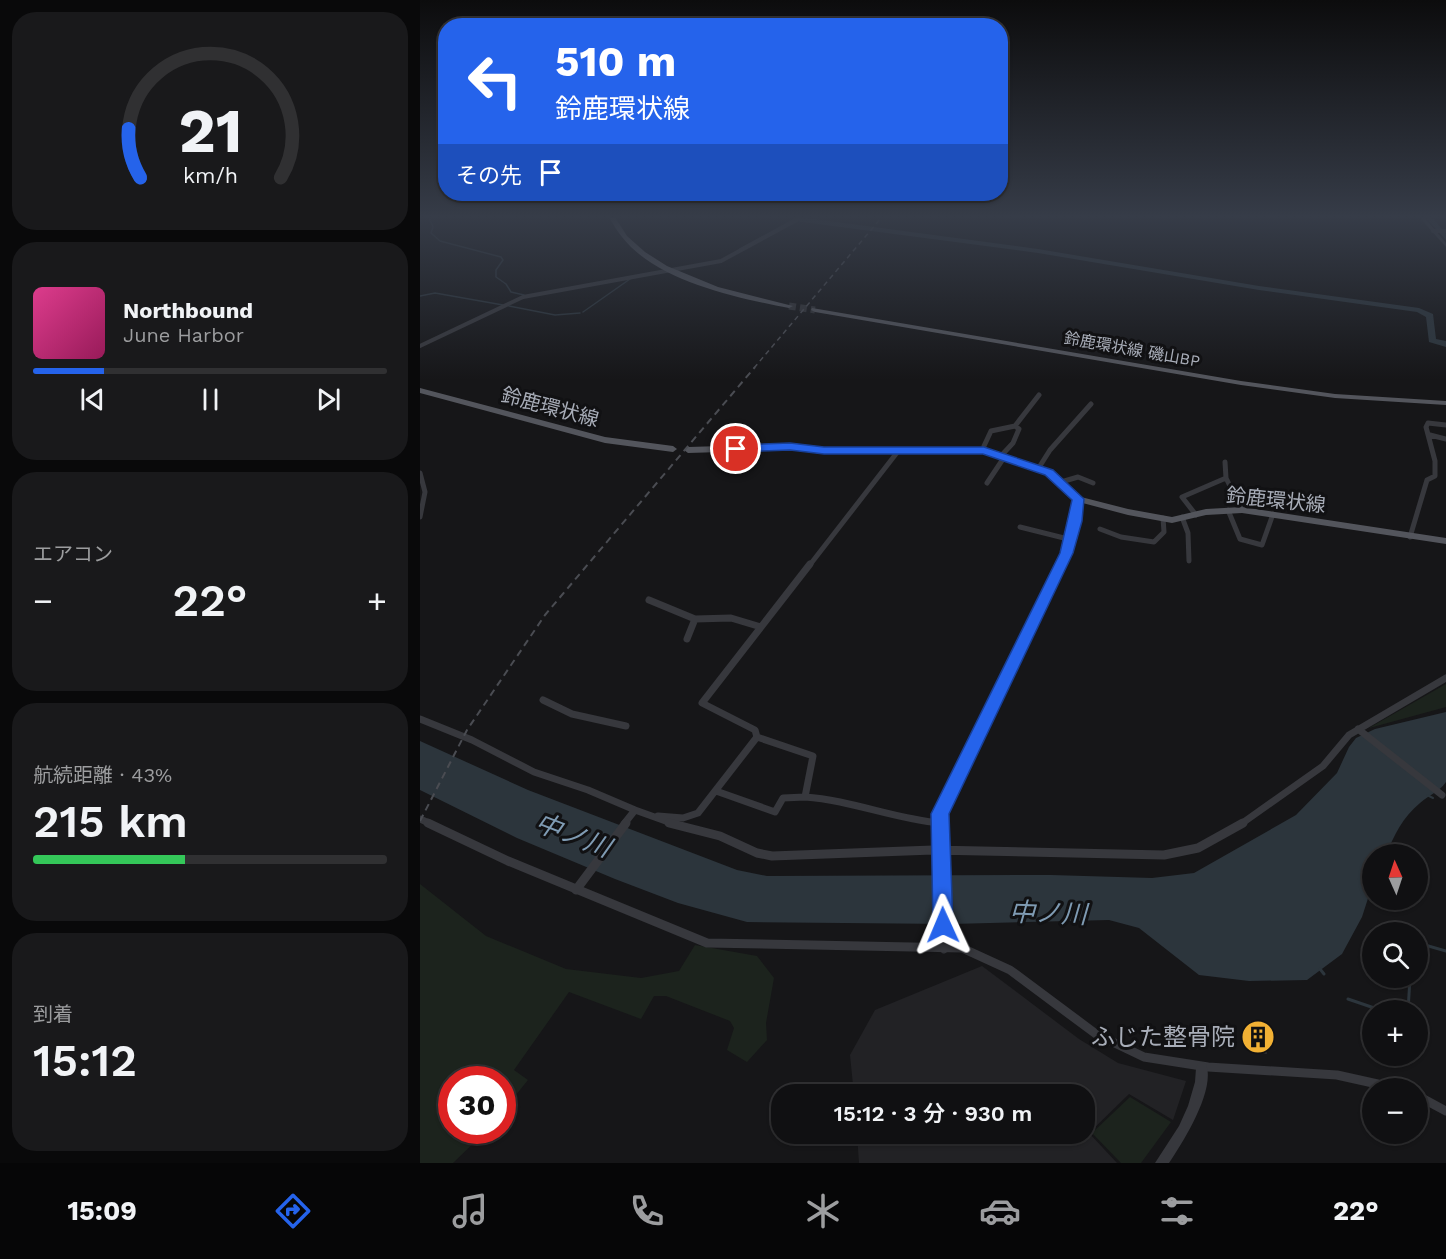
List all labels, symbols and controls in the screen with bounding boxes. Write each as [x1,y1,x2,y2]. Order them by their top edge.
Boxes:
text: 510 m [555,37,676,86]
icon: left [456,42,534,120]
text: 鈴鹿環状線 [555,93,690,125]
text: 21 [178,94,242,167]
icon: arrive [534,156,567,189]
text: km/h [182,163,238,188]
text: その先 [456,163,522,188]
text: Northbound [123,298,253,323]
text: June Harbor [123,323,244,347]
street label: 鈴鹿環状線 磯山BP [1062,328,1202,371]
street label: 鈴鹿環状線 [499,382,601,432]
icon: previous [76,383,109,416]
icon: pause [194,383,227,416]
icon: next [312,383,345,416]
pin [710,423,761,474]
icon: arrive [719,432,752,465]
street label: 鈴鹿環状線 [1225,483,1327,517]
text: エアコン [33,542,113,566]
text: 22° [173,574,247,627]
text: − [33,581,53,620]
text: + [367,581,387,620]
text: 航続距離 · 43% [33,763,172,787]
text: 215 km [33,795,188,848]
water label: 中ノ川 [531,807,618,864]
north arrow [1362,844,1428,910]
map controls [1362,844,1428,1144]
position arrow [911,893,975,957]
water label: 中ノ川 [1008,897,1090,929]
button: search [1362,922,1428,988]
button: + [1362,1000,1428,1066]
text: 到着 [33,1002,73,1026]
building icon: ふじた整骨院 [1240,1019,1276,1055]
place label: ふじた整骨院 [1091,1023,1235,1051]
text: 15:12 [33,1034,137,1087]
speed limit sign: 30 [438,1066,516,1144]
button: − [1362,1078,1428,1144]
text: 15:12 · 3 分 · 930 m [834,1101,1032,1126]
icon: directions [272,1190,314,1232]
icon: music [449,1190,491,1232]
icon: phone [626,1190,668,1232]
icon: climate [802,1190,844,1232]
icon: car [979,1190,1021,1232]
icon: filters [1156,1190,1198,1232]
text: 15:09 [67,1195,137,1227]
text: 22° [1333,1195,1379,1227]

